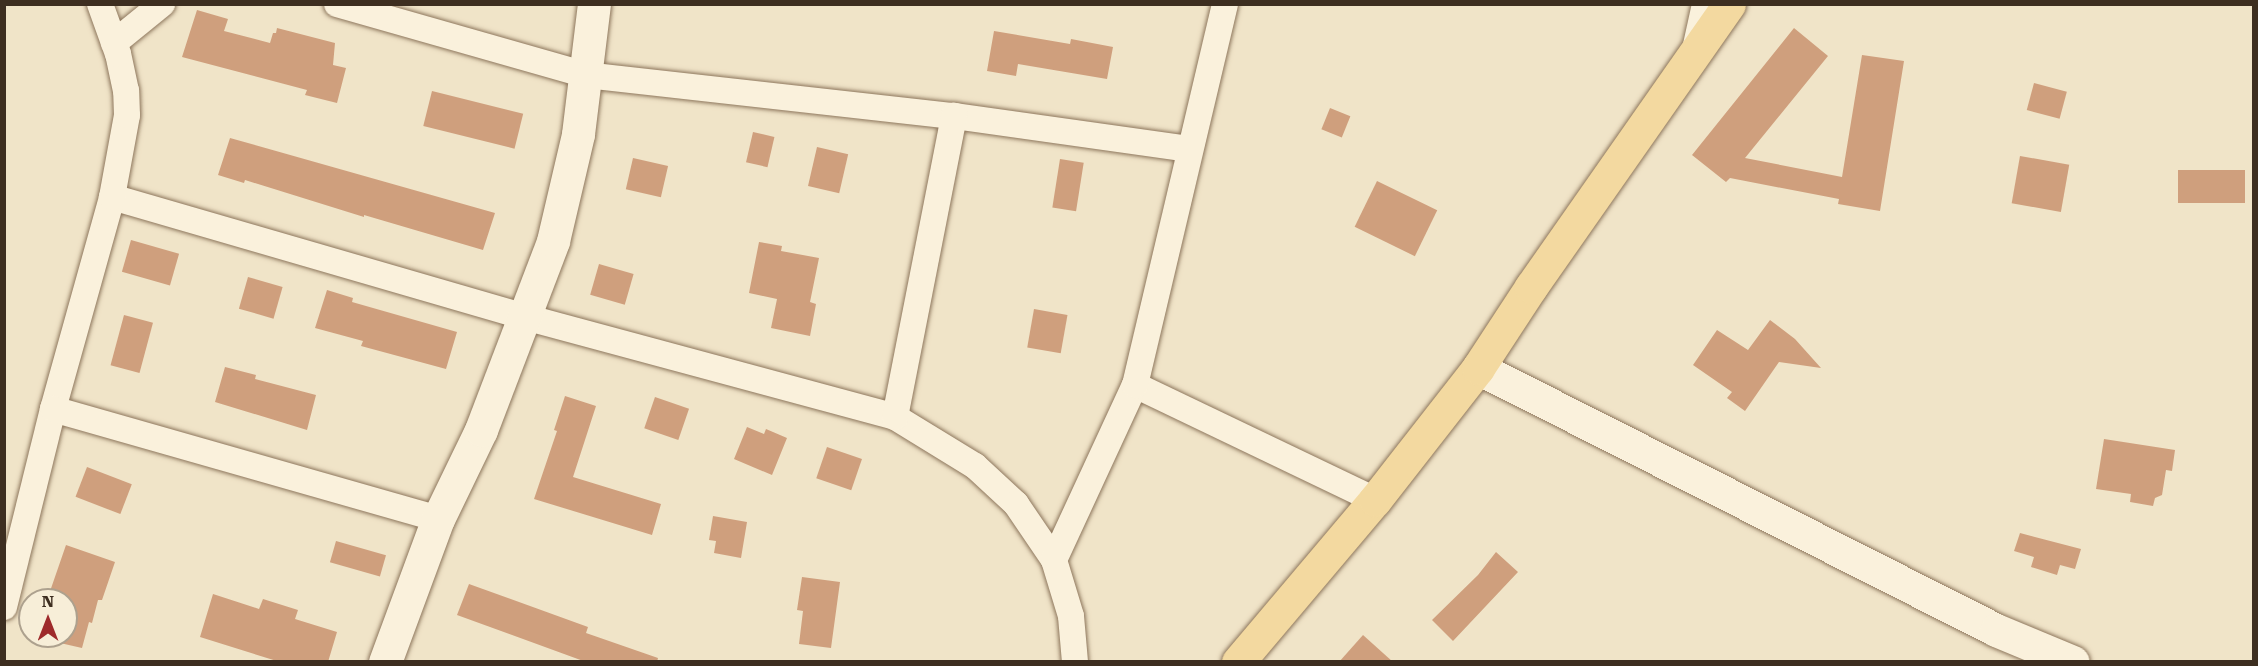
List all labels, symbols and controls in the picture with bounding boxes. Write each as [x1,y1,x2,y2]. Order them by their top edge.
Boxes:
north arrow [18,588,78,648]
text: N [42,592,54,611]

